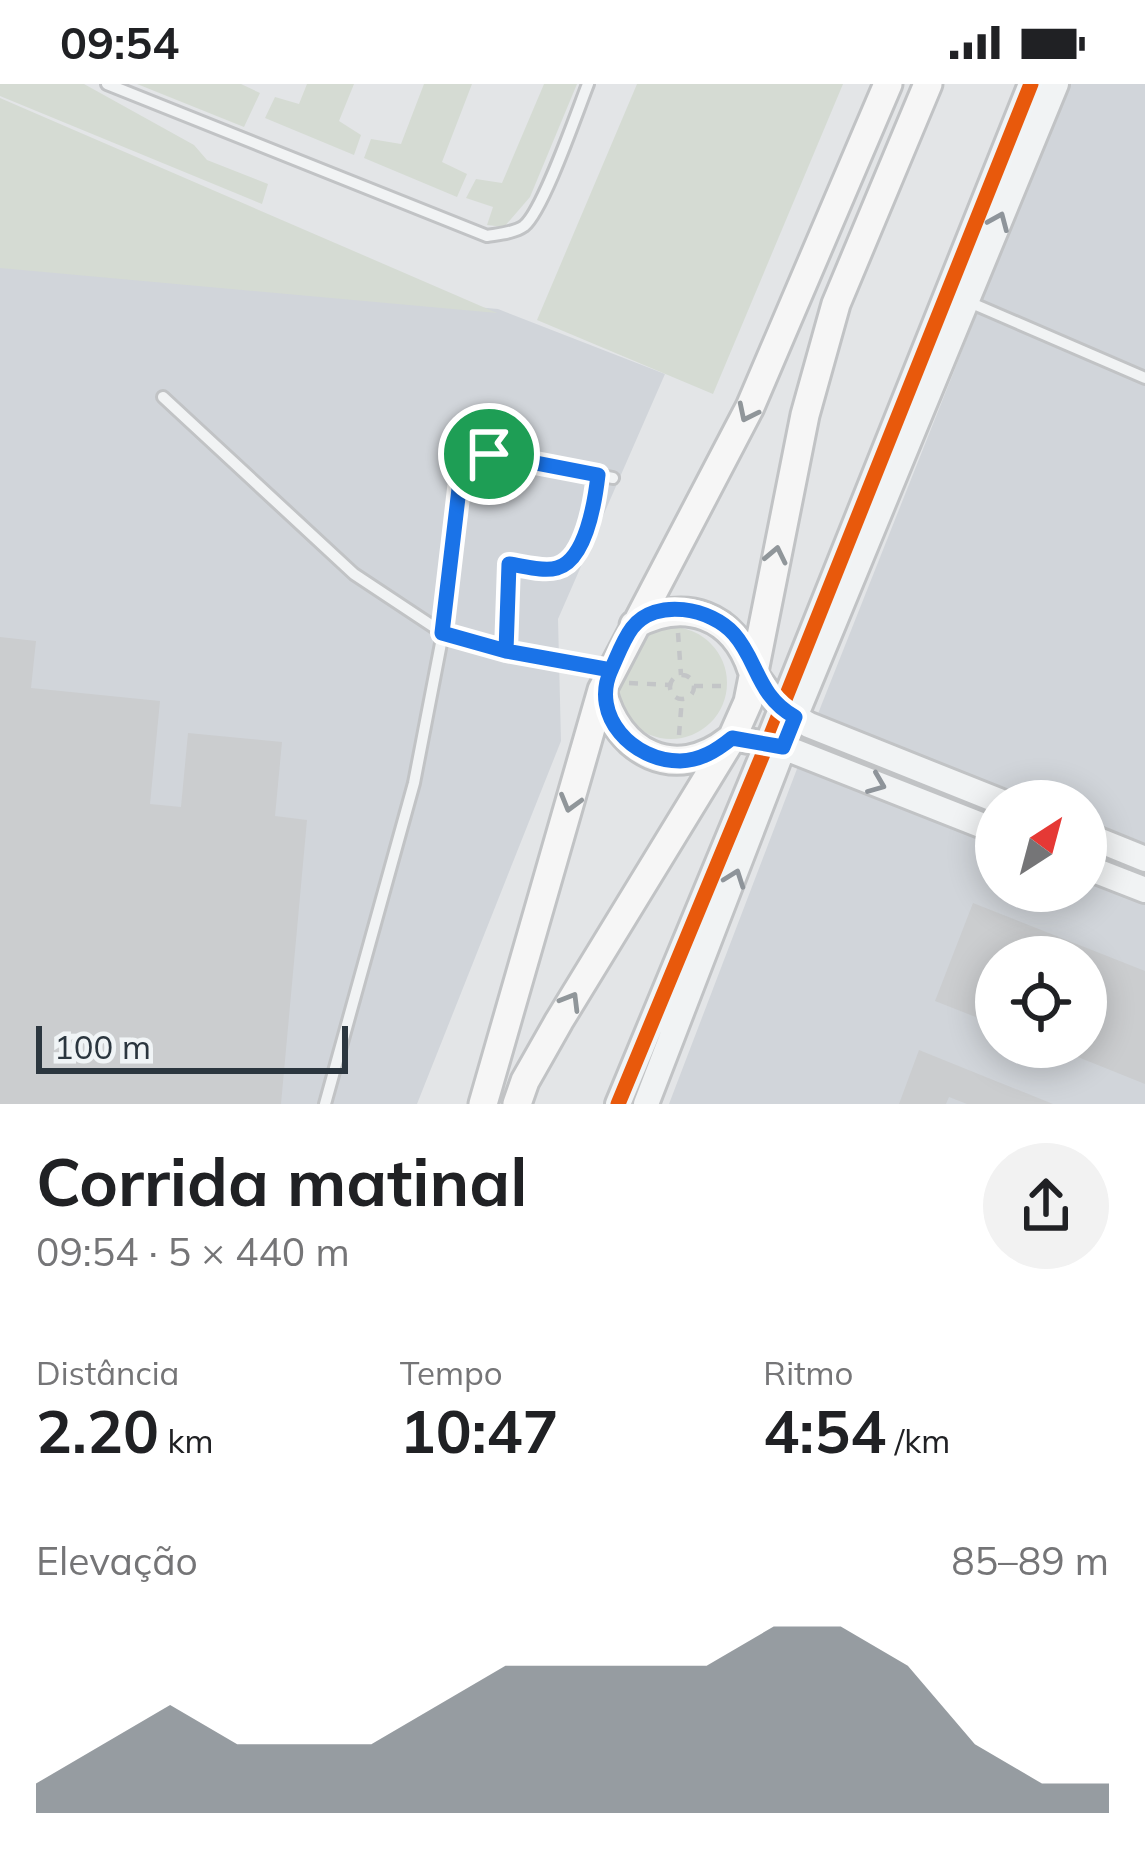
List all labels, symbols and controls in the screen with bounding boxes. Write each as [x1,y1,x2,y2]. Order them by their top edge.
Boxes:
text: 09:54 [60,14,179,70]
one-way arrow [985,211,1009,232]
one-way arrow [738,401,761,422]
pin [438,403,540,505]
icon: arrive [456,421,522,487]
one-way arrow [762,546,787,566]
one-way arrow [866,770,887,794]
north arrow [975,780,1107,912]
map controls [975,780,1107,1068]
one-way arrow [560,792,585,813]
one-way arrow [720,868,745,889]
button: locate [975,936,1107,1068]
one-way arrow [557,992,580,1014]
scale bar [36,1020,348,1073]
text: 100 m [54,1026,151,1067]
text: Corrida matinal [36,1140,527,1223]
button: share [983,1143,1109,1269]
text: 09:54 · 5 × 440 m [36,1227,350,1276]
text: Distância [36,1352,179,1393]
text: Tempo [400,1352,503,1393]
text: Ritmo [763,1352,853,1393]
text: 2.20 [36,1393,159,1468]
text: 10:47 [400,1393,559,1468]
text: 4:54 [763,1393,886,1468]
text: km [159,1420,213,1461]
text: /km [886,1420,950,1461]
text: Elevação [36,1536,198,1585]
text: 85–89 m [951,1536,1109,1585]

